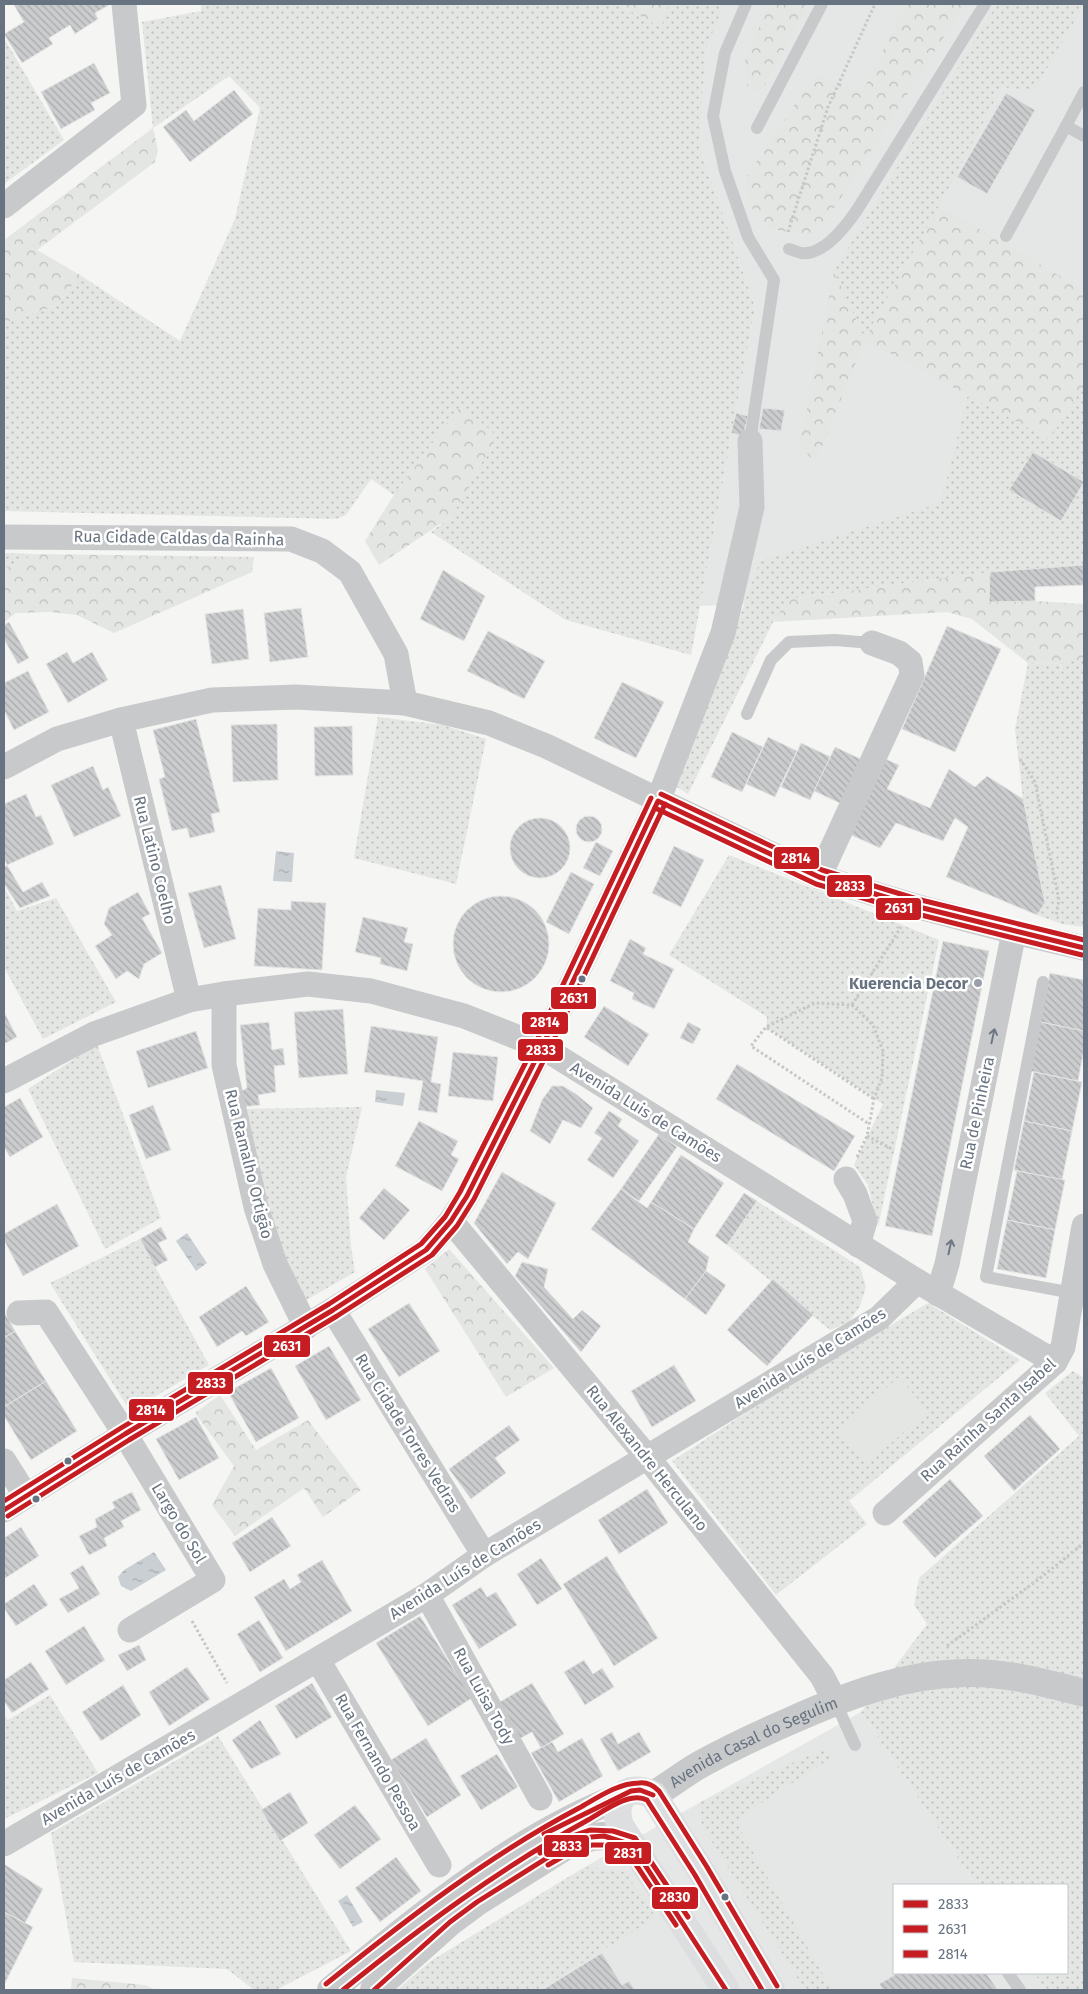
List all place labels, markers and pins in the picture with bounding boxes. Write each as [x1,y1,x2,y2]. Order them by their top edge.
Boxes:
unlabelled marker [577,974,587,984]
place label: Kuerencia Decor [849,974,969,993]
marker: Kuerencia Decor [972,977,984,989]
unlabelled marker [63,1456,73,1466]
unlabelled marker [31,1494,41,1504]
unlabelled marker [720,1892,730,1902]

